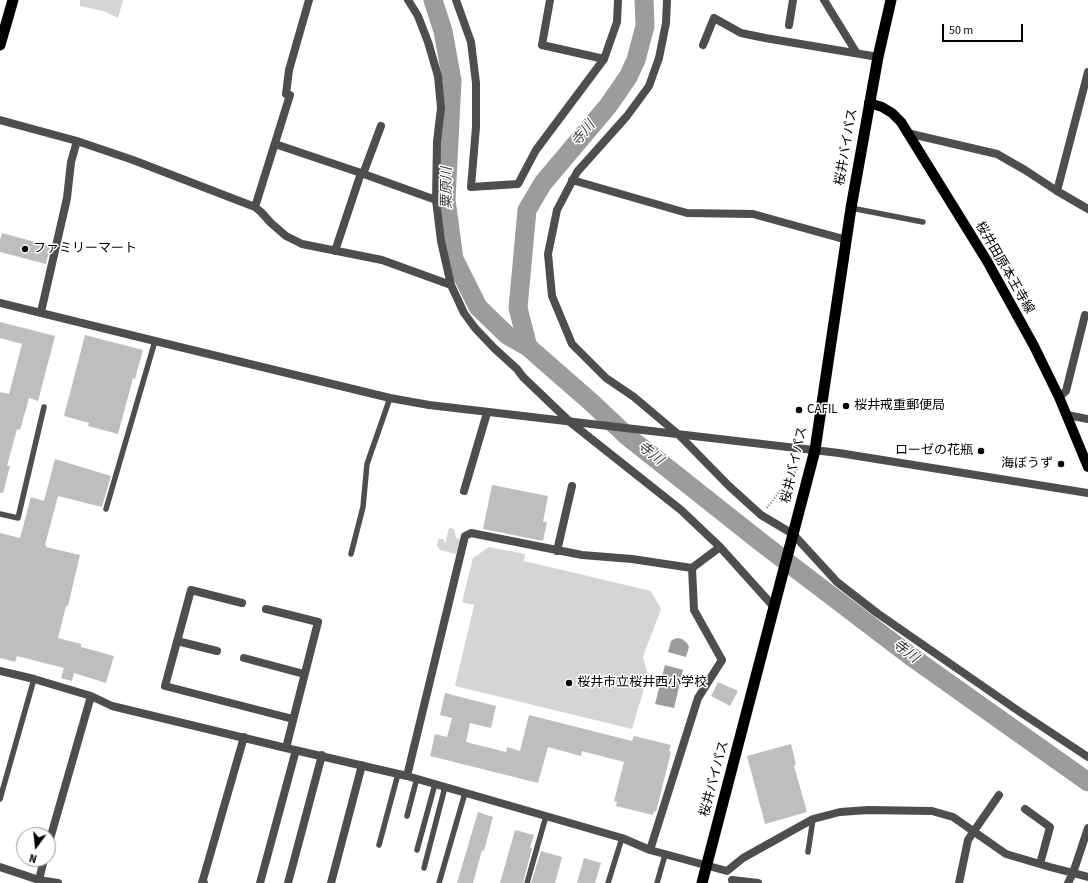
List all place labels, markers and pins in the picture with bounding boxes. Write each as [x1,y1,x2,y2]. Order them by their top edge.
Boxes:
place label: ファミリーマート [33,241,137,257]
marker: ファミリーマート [20,244,30,254]
place label: 桜井戒重郵便局 [854,398,945,414]
marker: 桜井戒重郵便局 [841,401,851,411]
place label: CAFIL [807,402,838,418]
marker: CAFIL [794,405,804,415]
place label: ローゼの花瓶 [895,443,973,459]
marker: ローゼの花瓶 [976,446,986,456]
place label: 海ぼうず [1001,456,1053,472]
marker: 海ぼうず [1056,459,1066,469]
place label: 桜井市立桜井西小学校 [577,675,707,691]
marker: 桜井市立桜井西小学校 [564,678,574,688]

